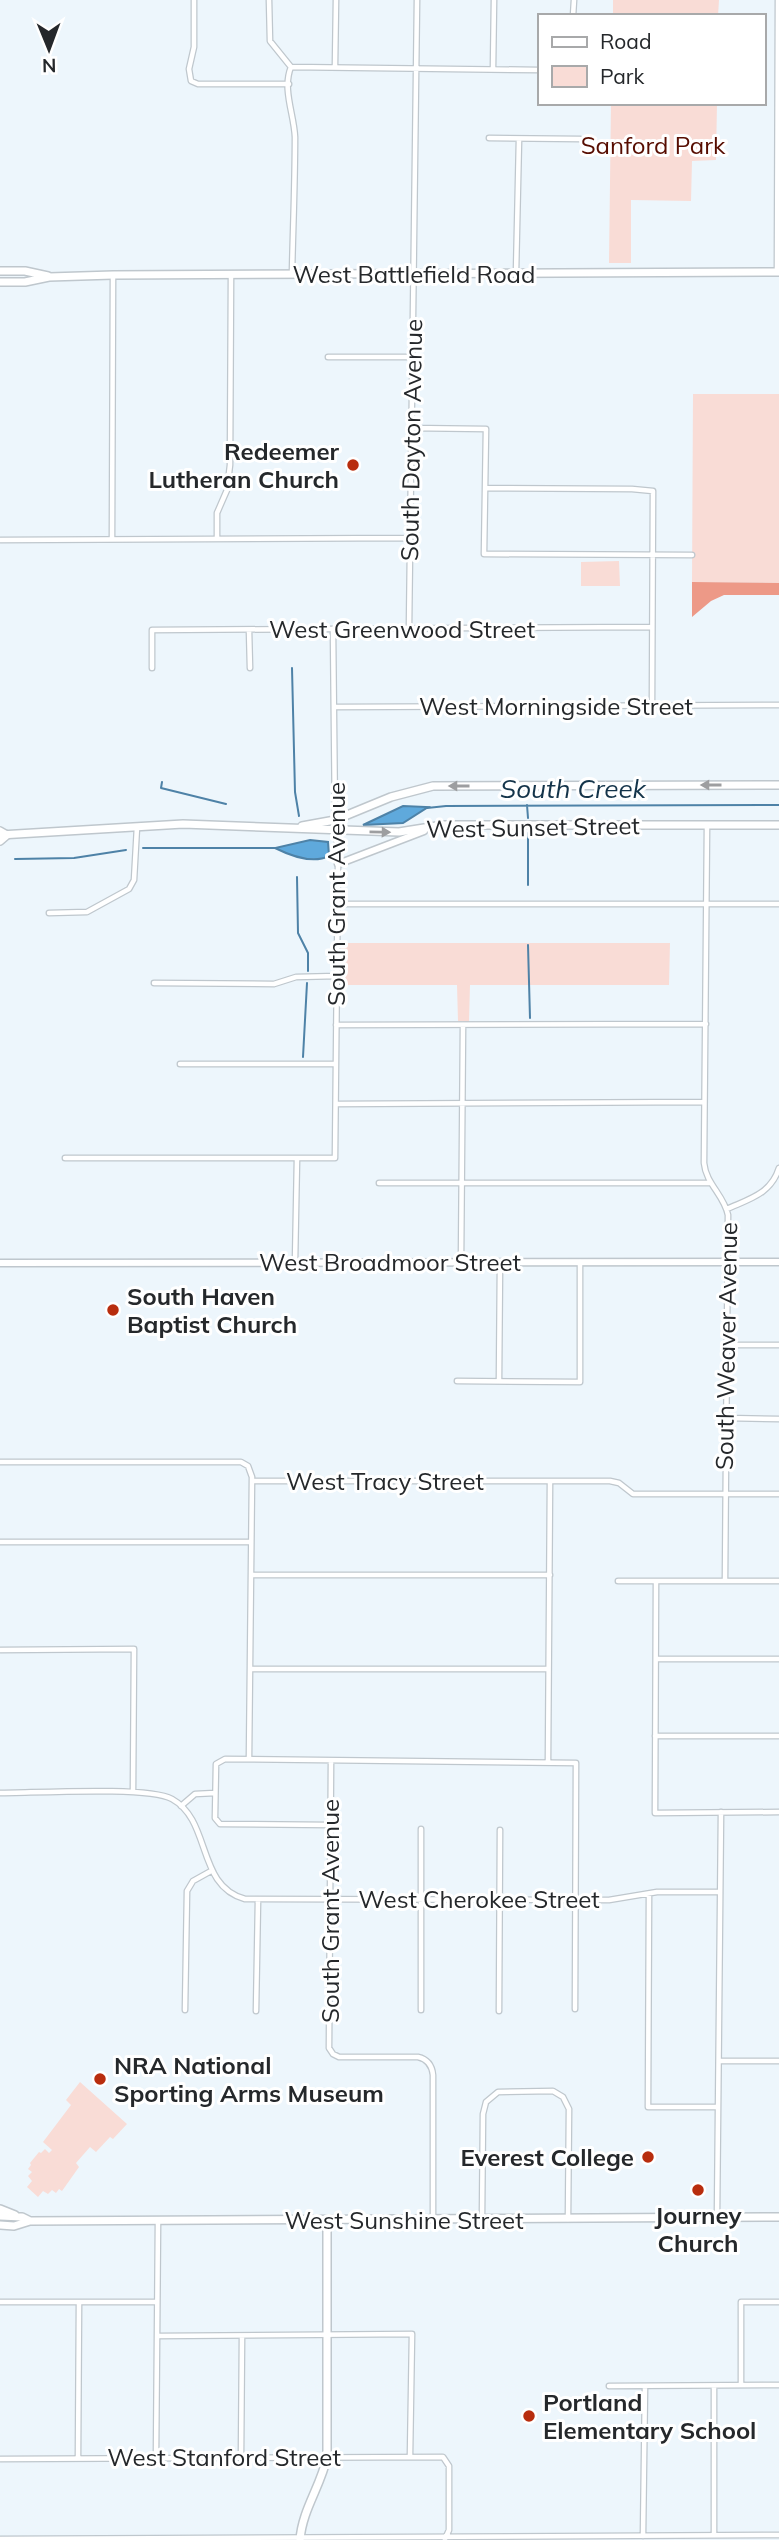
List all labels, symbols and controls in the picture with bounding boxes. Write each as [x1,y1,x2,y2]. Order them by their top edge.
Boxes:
north arrow [14,14,84,84]
legend [538,14,765,105]
text: Road [600,28,651,54]
text: N [42,54,57,78]
text: Park [600,63,644,89]
park label: Sanford Park [581,130,726,160]
street label: West Battlefield Road [293,259,535,289]
street label: South Dayton Avenue [394,319,428,561]
place label: Redeemer Lutheran Church [149,436,340,494]
marker: Redeemer Lutheran Church [345,457,361,473]
street label: West Greenwood Street [269,614,535,644]
street label: West Morningside Street [419,691,693,721]
water label: South Creek [500,772,647,805]
one-way arrow [700,779,722,791]
one-way arrow [448,780,470,792]
street label: South Grant Avenue [321,782,351,1006]
street label: West Sunset Street [426,810,640,844]
one-way arrow [369,826,391,838]
street label: South Weaver Avenue [709,1222,743,1470]
street label: West Broadmoor Street [259,1247,521,1277]
place label: South Haven Baptist Church [127,1281,297,1339]
marker: South Haven Baptist Church [105,1302,121,1318]
street label: West Tracy Street [286,1466,484,1496]
street label: South Grant Avenue [315,1799,345,2023]
street label: West Cherokee Street [358,1884,600,1914]
place label: NRA National Sporting Arms Museum [114,2050,384,2108]
marker: NRA National Sporting Arms Museum [92,2071,108,2087]
place label: Everest College [460,2142,634,2172]
marker: Everest College [640,2149,656,2165]
marker: Journey Church [690,2182,706,2198]
place label: Journey Church [654,2200,743,2258]
street label: West Sunshine Street [284,2205,524,2235]
place label: Portland Elementary School [543,2387,756,2445]
marker: Portland Elementary School [521,2408,537,2424]
street label: West Stanford Street [107,2442,341,2472]

